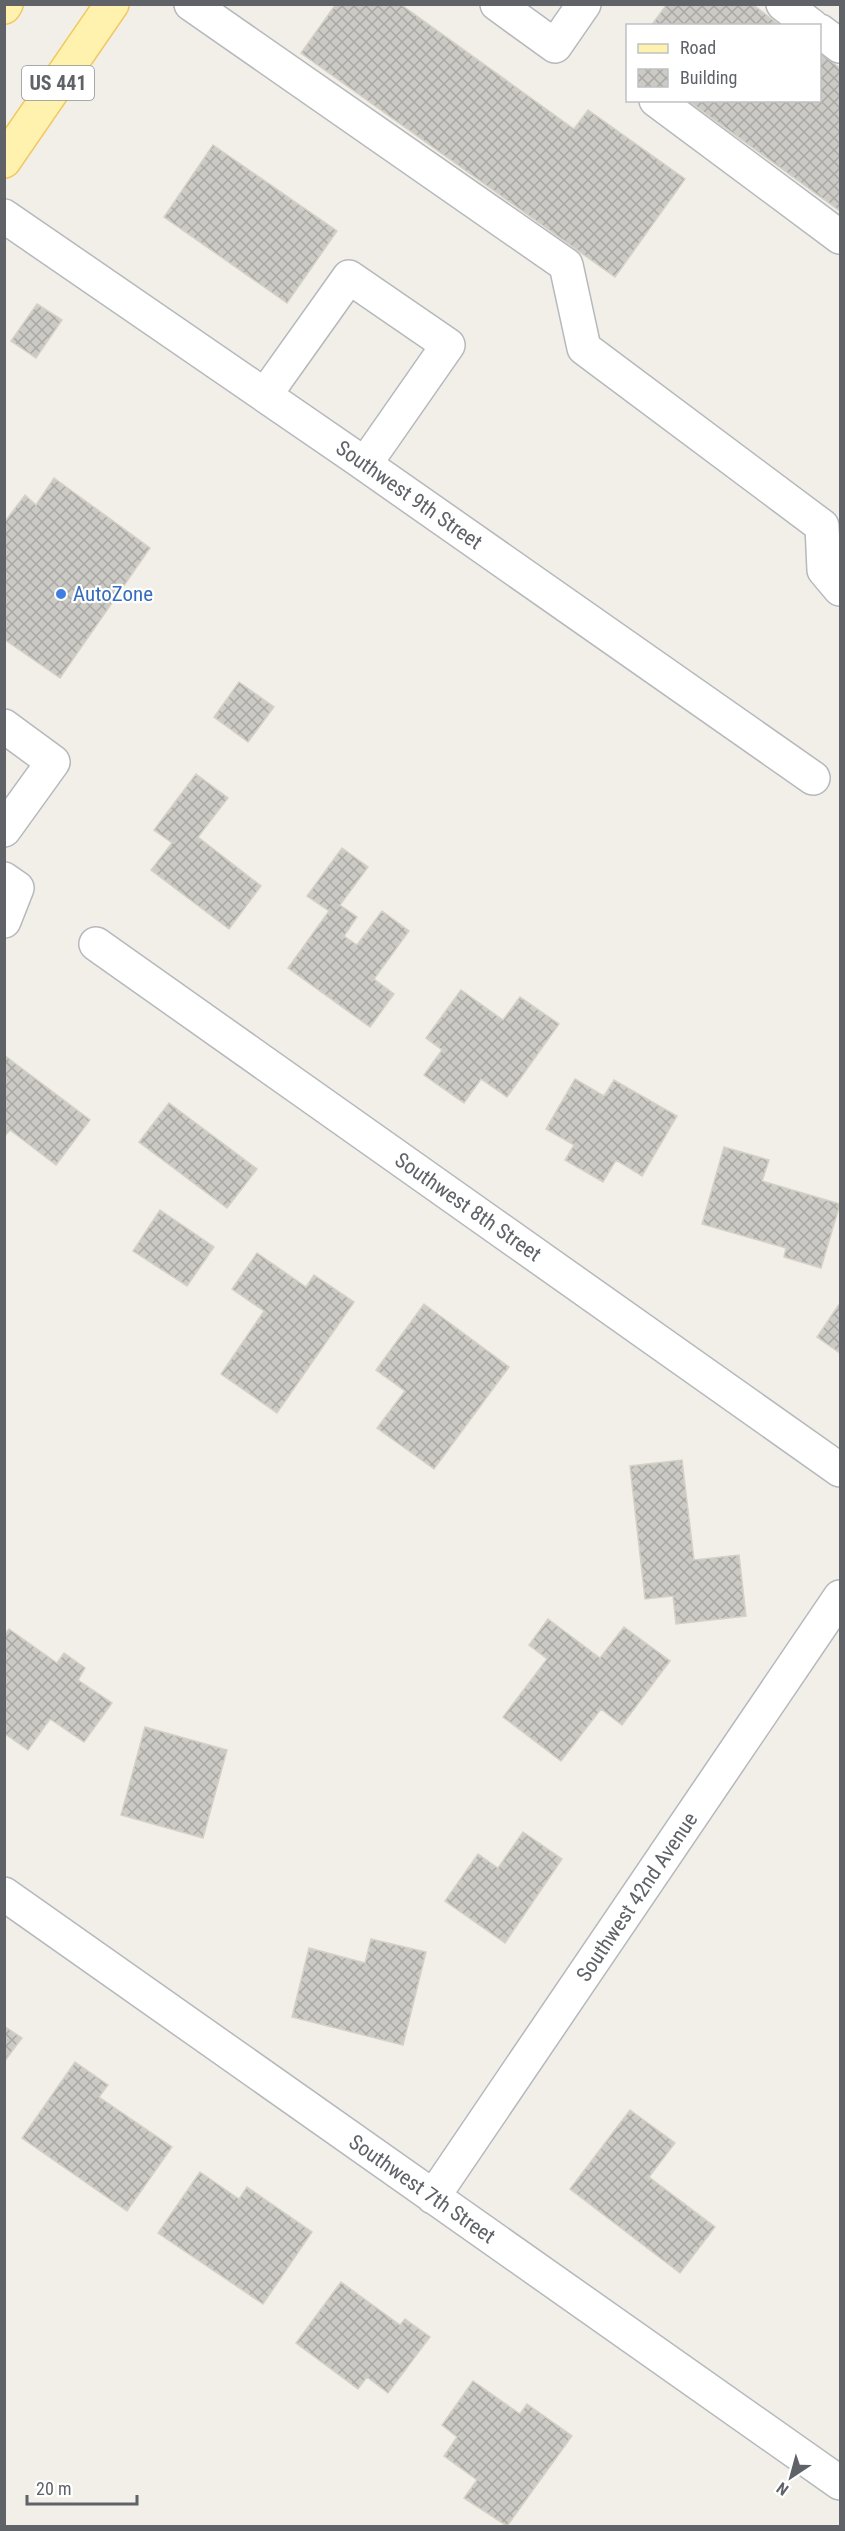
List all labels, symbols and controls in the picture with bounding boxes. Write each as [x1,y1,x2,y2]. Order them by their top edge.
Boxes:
legend [626,24,821,102]
text: Road [680,37,716,58]
road number: US 441 [22,66,94,100]
text: Building [680,67,737,88]
street label: Southwest 9th Street [331,436,487,554]
place label: AutoZone [73,582,153,606]
marker: AutoZone [54,587,68,601]
street label: Southwest 8th Street [390,1148,546,1266]
street label: Southwest 42nd Avenue [572,1808,703,1986]
street label: Southwest 7th Street [344,2130,500,2248]
north arrow [761,2447,821,2507]
scale bar [27,2468,136,2506]
text: 20 m [36,2478,71,2499]
text: N [773,2478,792,2499]

